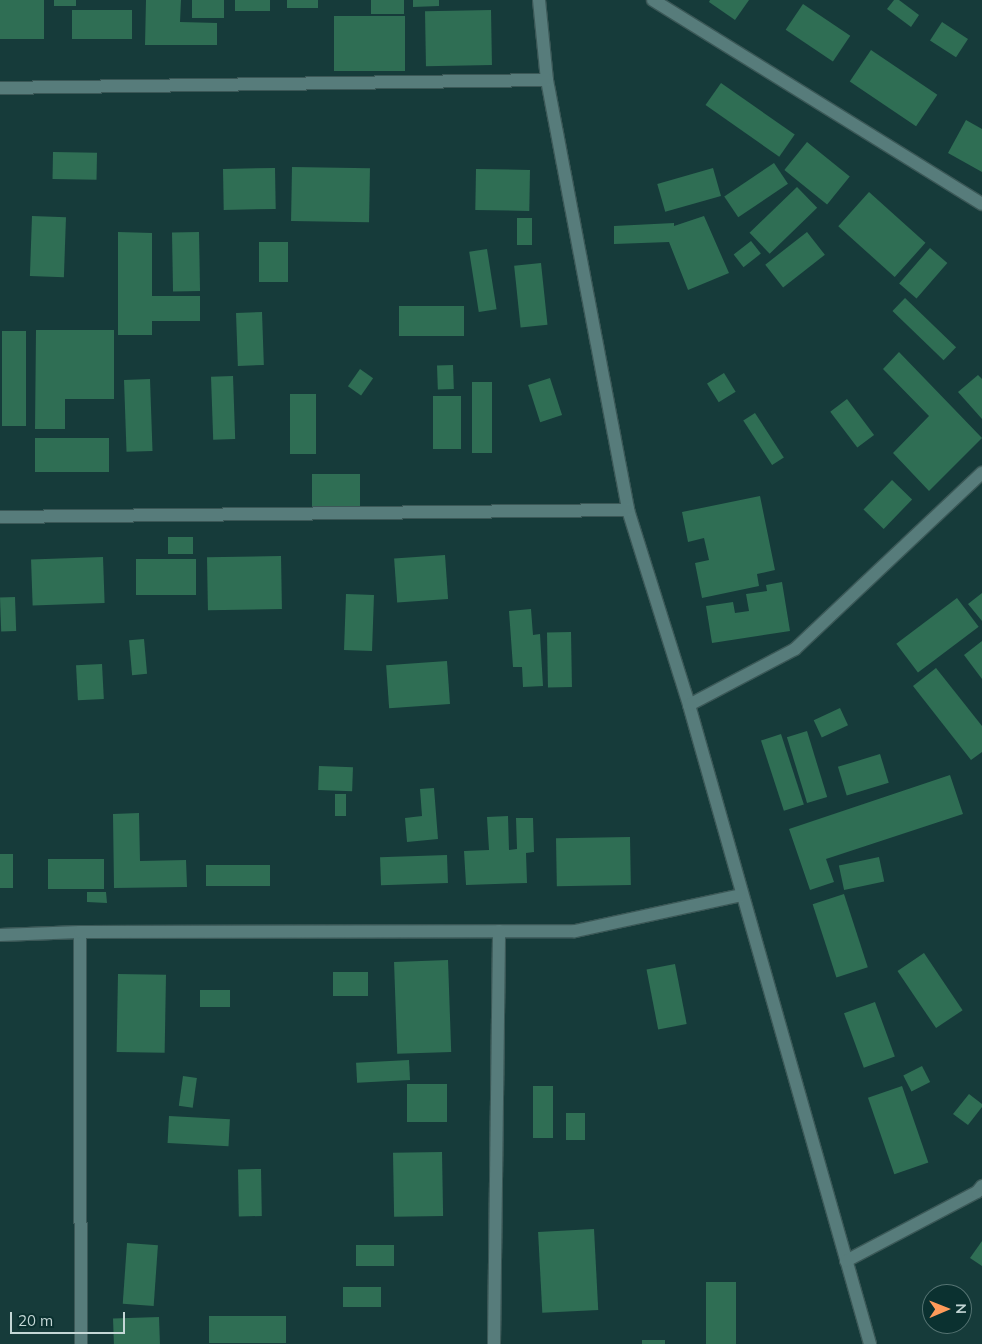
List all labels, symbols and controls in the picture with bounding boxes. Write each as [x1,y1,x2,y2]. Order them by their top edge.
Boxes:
north arrow [922,1284,972,1334]
scale bar [12,1302,128,1334]
text: N [952,1303,970,1314]
text: 20 m [18,1311,53,1330]

